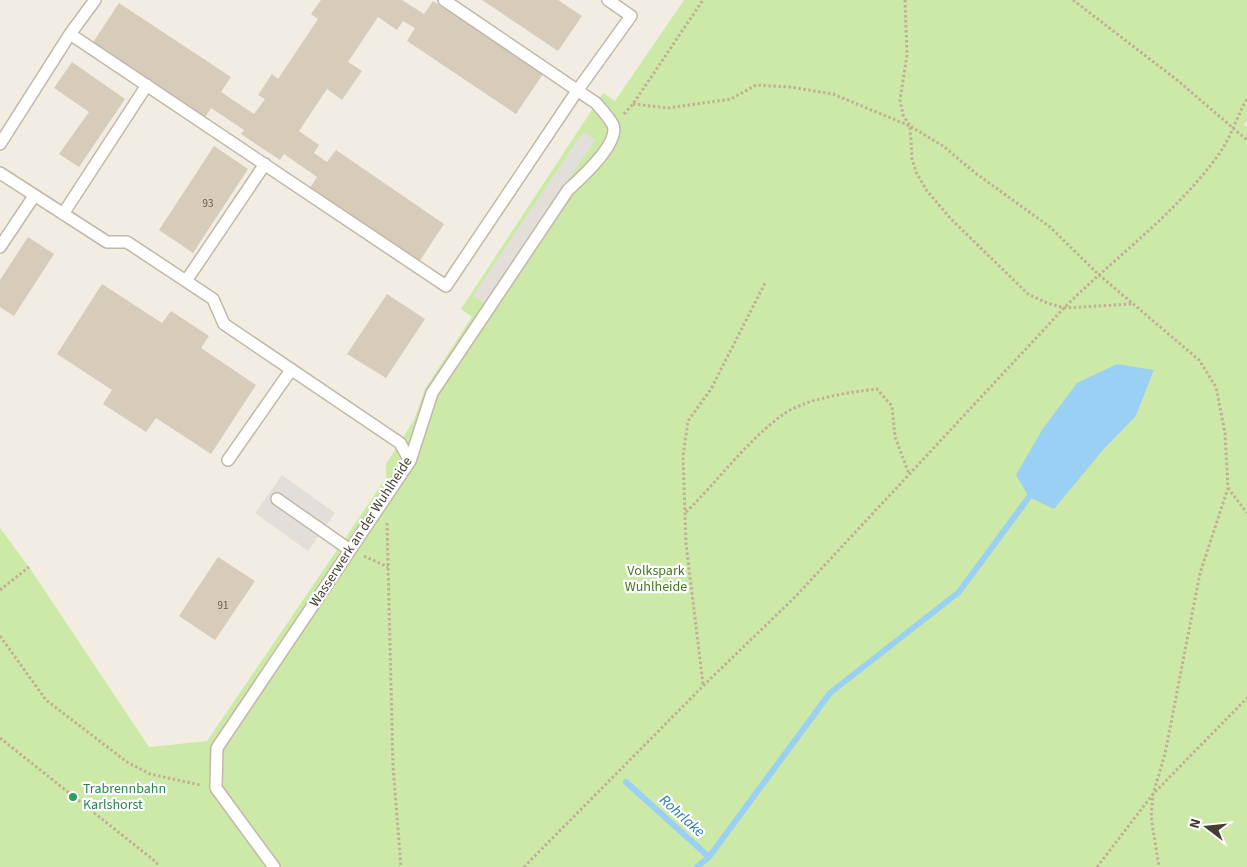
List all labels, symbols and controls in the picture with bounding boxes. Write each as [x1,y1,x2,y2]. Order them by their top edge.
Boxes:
house number: 93 [203,196,213,211]
street label: Wasserwerk an der Wuhlheide [305,453,417,611]
park label: Volkspark Wuhlheide [625,561,687,597]
house number: 91 [218,598,228,613]
place label: Trabrennbahn Karlshorst [83,779,166,815]
water label: Rohrlake [655,790,709,842]
marker: Trabrennbahn Karlshorst [67,791,79,803]
north arrow [1182,802,1232,852]
text: N [1185,816,1206,831]

